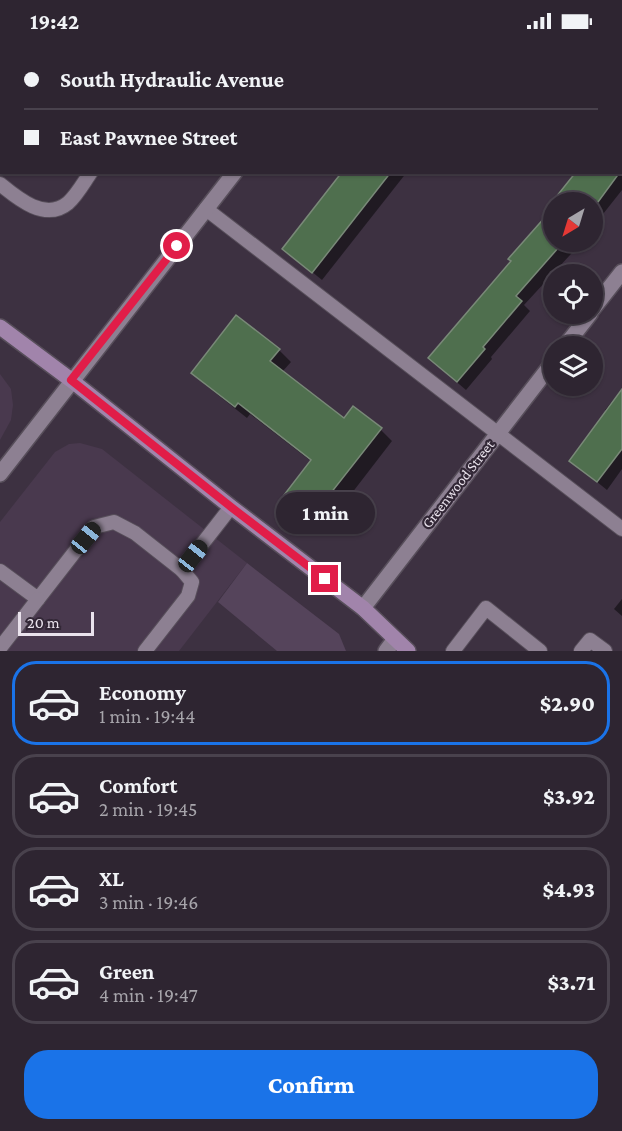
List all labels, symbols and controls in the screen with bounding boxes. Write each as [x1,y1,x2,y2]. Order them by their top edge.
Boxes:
text: 19:42 [30,9,79,34]
text: South Hydraulic Avenue [60,67,284,92]
text: East Pawnee Street [60,125,237,150]
north arrow [543,192,603,252]
map controls [543,192,603,396]
route start [163,232,190,259]
button: locate [543,264,603,324]
button: layers [543,336,603,396]
street label: Greenwood Street [419,436,498,531]
callout: 1 min [276,492,374,534]
text: 1 min [302,502,349,524]
car [68,518,104,558]
car [175,536,211,576]
route end [311,565,338,592]
scale bar [18,609,94,636]
text: 20 m [27,614,60,631]
icon: car [27,676,81,730]
text: Economy [99,680,186,705]
text: $2.90 [540,691,595,716]
text: 1 min · 19:44 [99,705,196,727]
icon: car [27,769,81,823]
text: Comfort [99,773,177,798]
text: $3.92 [543,784,595,809]
text: 2 min · 19:45 [99,798,198,820]
icon: car [27,862,81,916]
text: XL [99,866,124,891]
text: $4.93 [542,877,595,902]
text: 3 min · 19:46 [99,891,198,913]
icon: car [27,955,81,1009]
text: Green [99,959,155,984]
text: $3.71 [547,970,595,995]
text: 4 min · 19:47 [99,984,198,1006]
button: Confirm [24,1050,598,1119]

